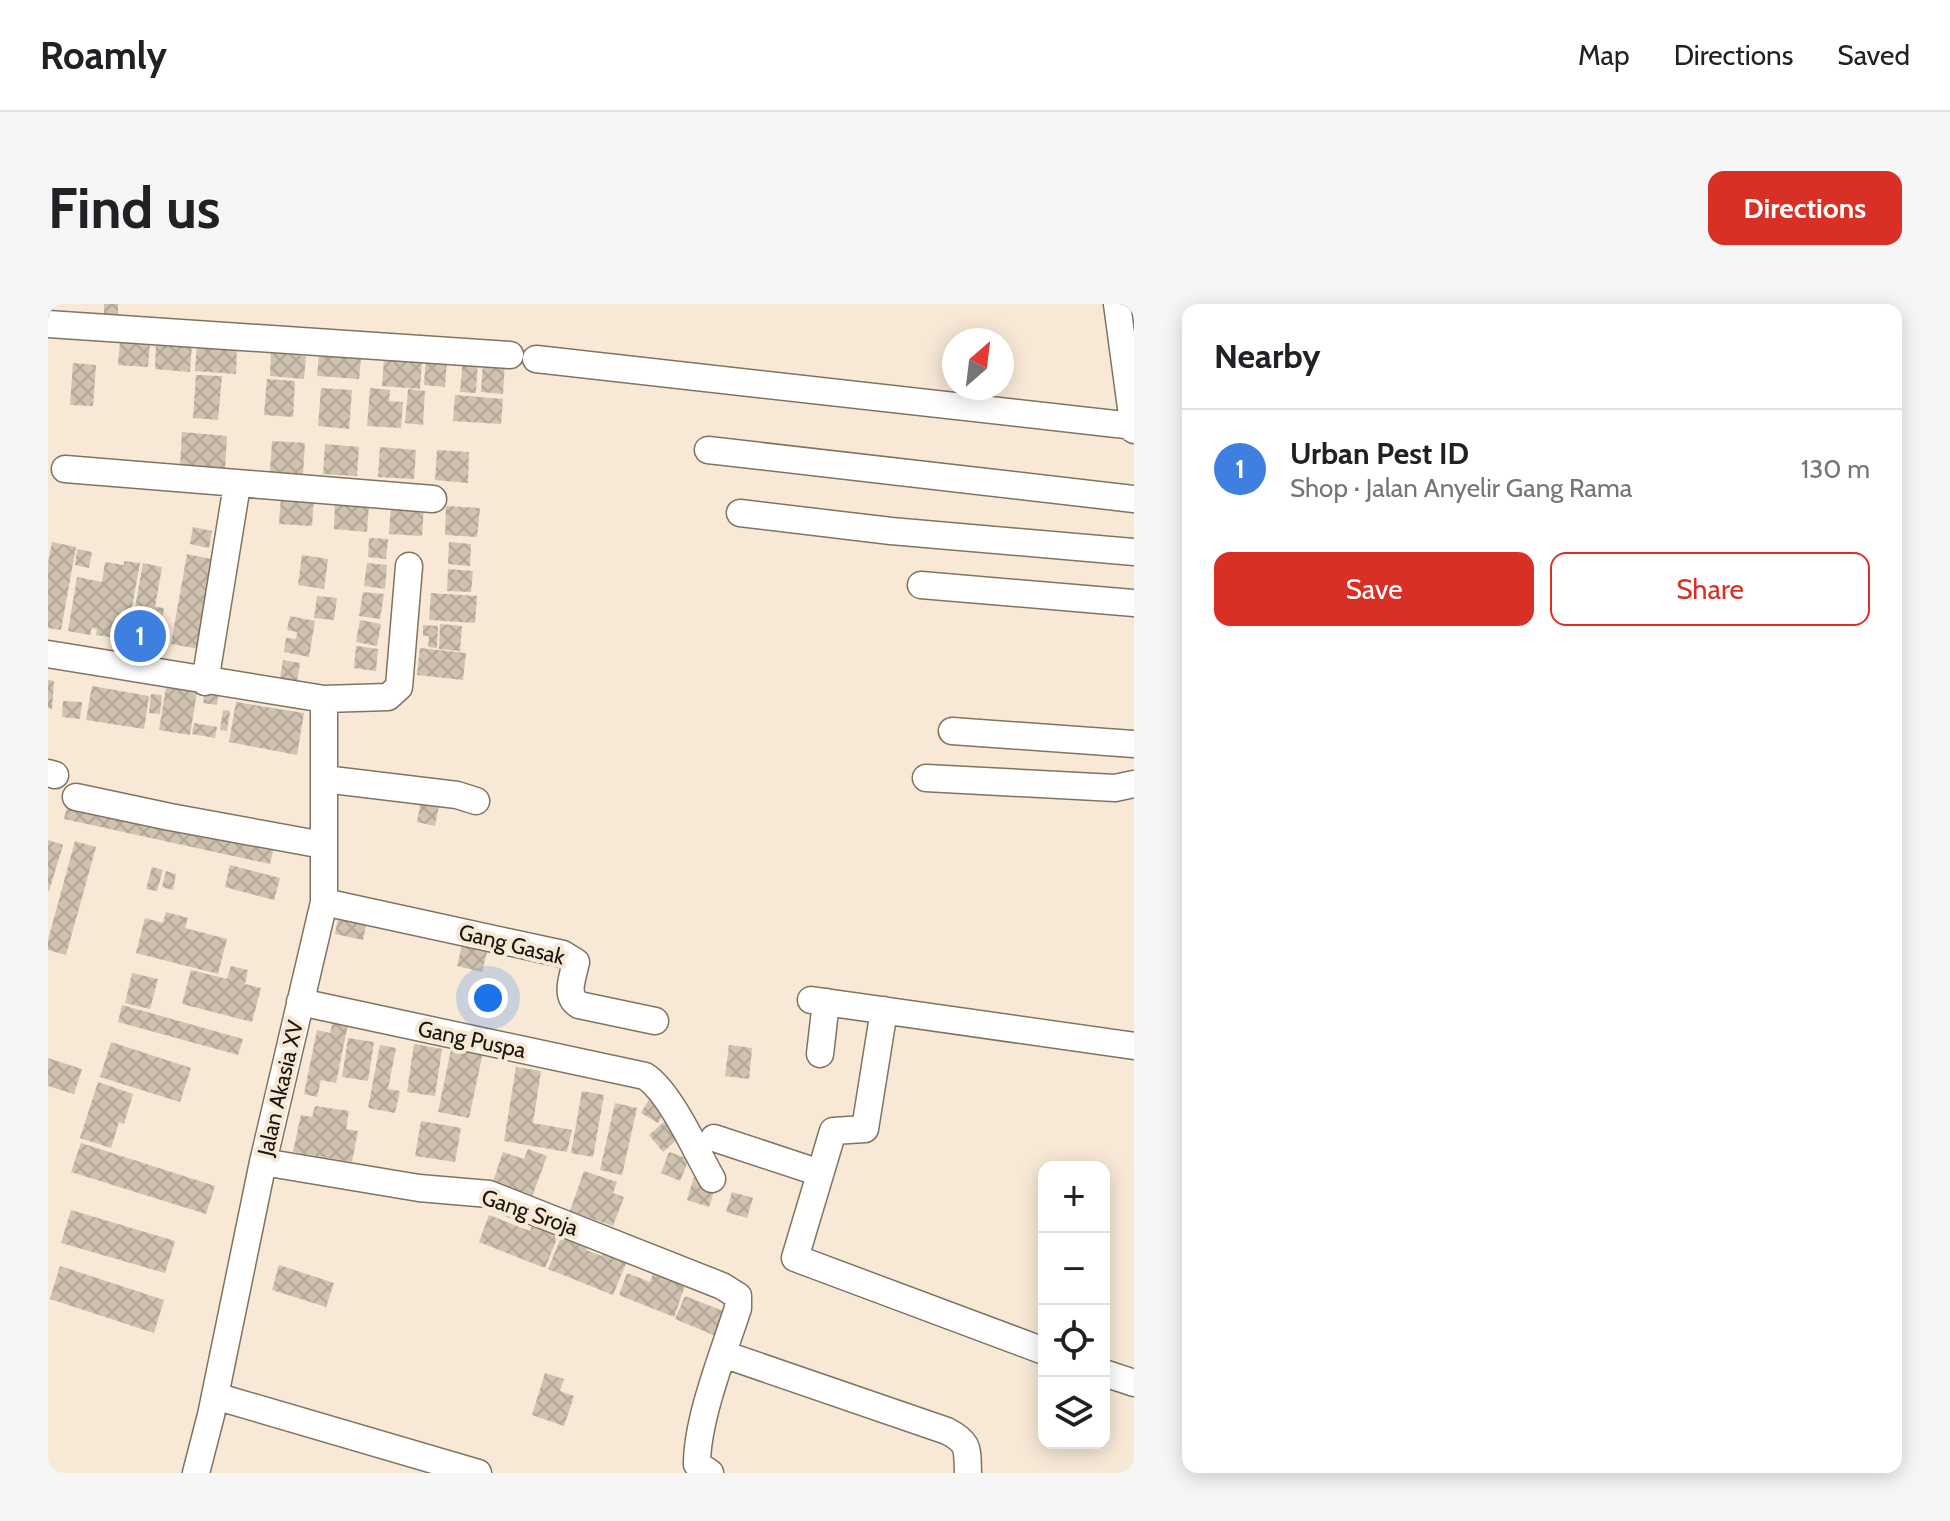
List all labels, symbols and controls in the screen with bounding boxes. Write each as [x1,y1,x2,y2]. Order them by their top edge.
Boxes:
text: Roamly [40,32,167,79]
text: Map [1578,38,1630,72]
text: Directions [1674,38,1793,72]
text: Saved [1837,38,1910,72]
button: Directions [1708,171,1902,245]
text: Find us [48,174,221,242]
north arrow [942,328,1014,400]
text: Nearby [1214,335,1321,377]
text: Urban Pest ID [1290,435,1469,472]
text: 1 [1235,453,1245,485]
text: 130 m [1801,453,1870,485]
text: Shop · Jalan Anyelir Gang Rama [1290,472,1632,504]
button: Save [1214,552,1534,626]
button: Share [1550,552,1870,626]
pin: 1 [114,606,166,666]
street label: Gang Gasak [456,918,568,971]
your location [468,978,508,1018]
street label: Gang Puspa [416,1015,529,1064]
street label: Jalan Akasia XV [252,1017,309,1160]
map controls [1038,1161,1110,1449]
button: + [1038,1161,1110,1233]
street label: Gang Sroja [478,1183,582,1242]
button: − [1038,1233,1110,1305]
button: locate [1038,1305,1110,1377]
button: layers [1038,1377,1110,1449]

